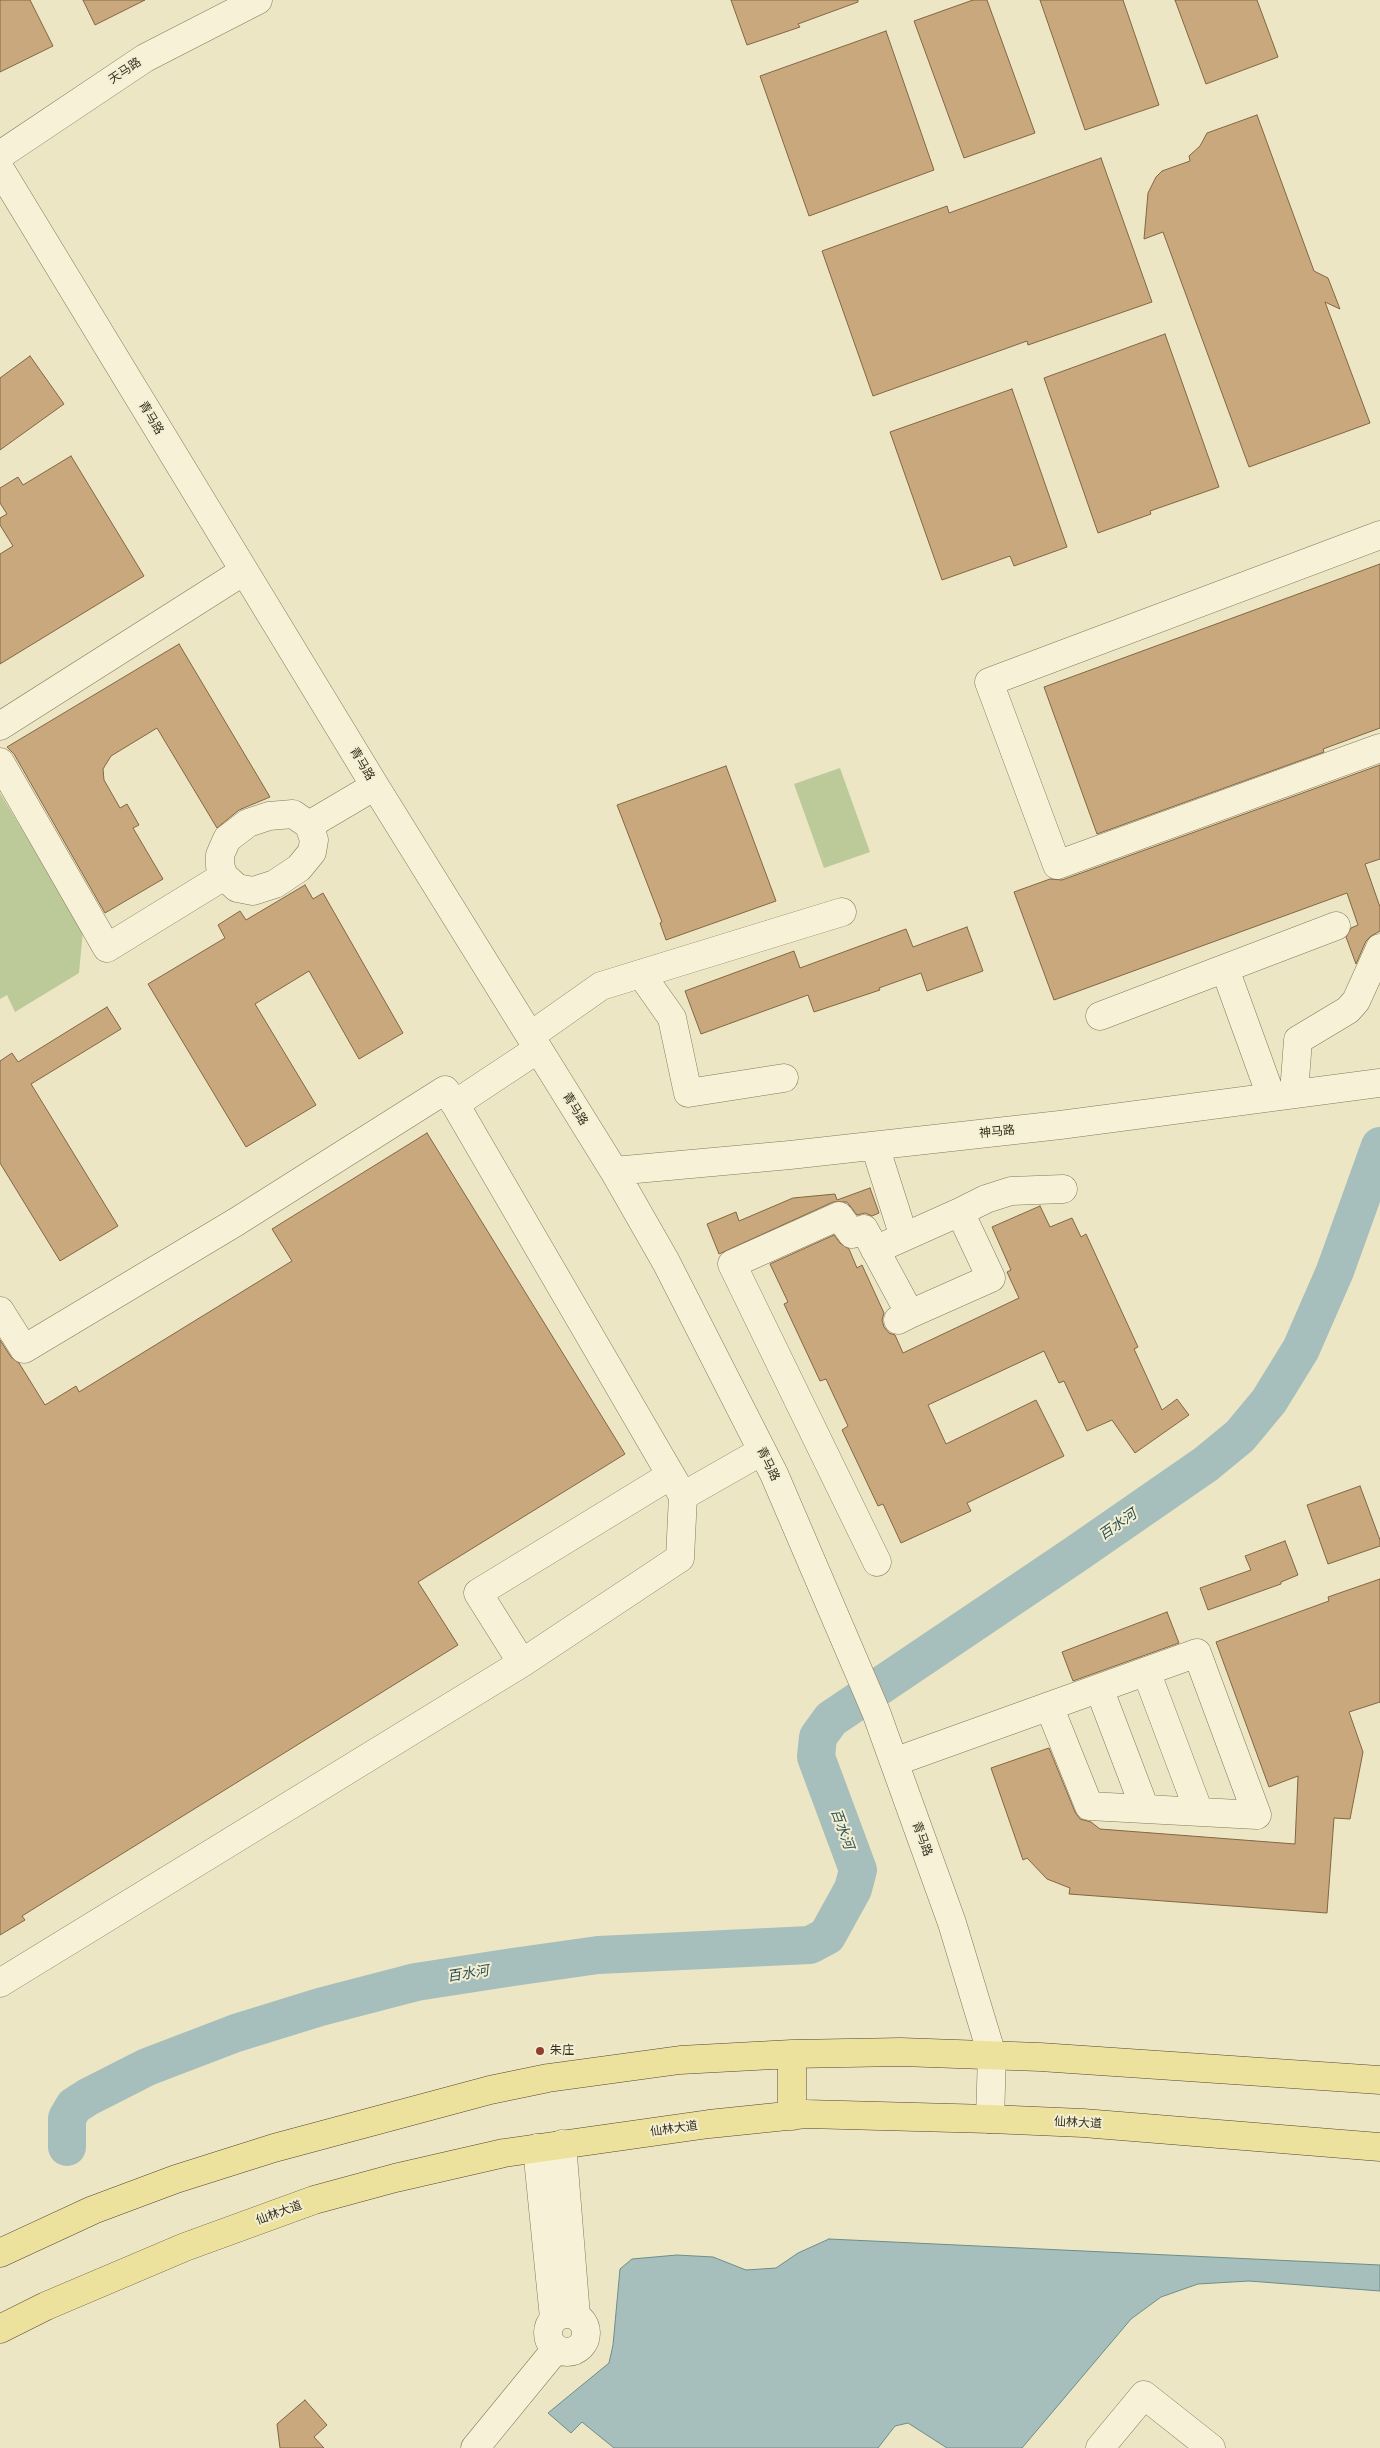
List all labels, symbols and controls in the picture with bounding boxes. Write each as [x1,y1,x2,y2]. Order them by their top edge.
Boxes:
street label: 天马路 [106,55,144,87]
street label: 青马路 [136,399,166,437]
street label: 青马路 [347,745,377,783]
street label: 青马路 [559,1090,591,1128]
street label: 神马路 [978,1123,1016,1141]
street label: 青马路 [754,1445,782,1483]
water label: 百水河 [1096,1506,1140,1544]
water label: 百水河 [827,1806,857,1852]
street label: 青马路 [909,1820,935,1858]
water label: 百水河 [446,1962,490,1986]
place label: 朱庄 [550,2044,574,2058]
marker: 朱庄 [534,2045,546,2057]
street label: 仙林大道 [1054,2115,1102,2131]
street label: 仙林大道 [649,2119,699,2139]
street label: 仙林大道 [254,2198,304,2228]

